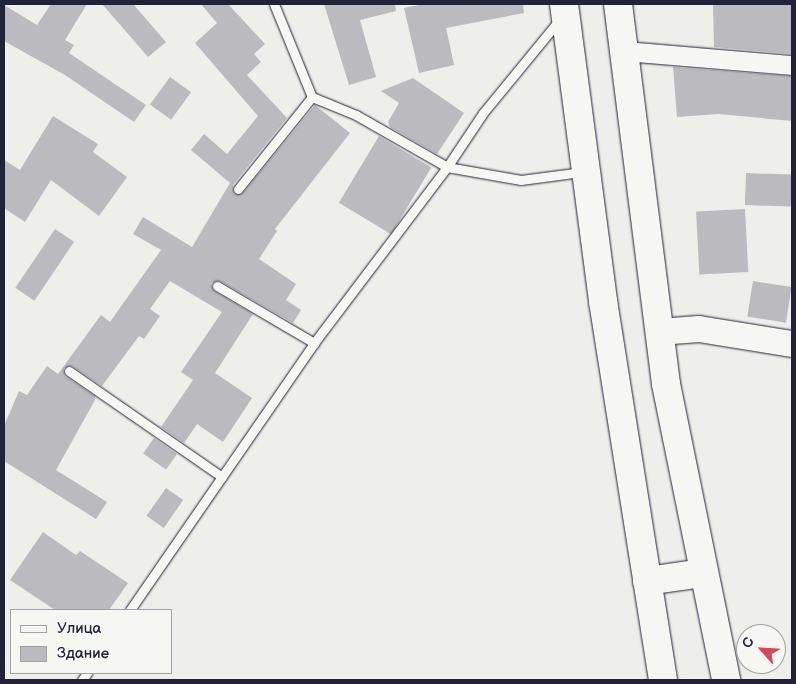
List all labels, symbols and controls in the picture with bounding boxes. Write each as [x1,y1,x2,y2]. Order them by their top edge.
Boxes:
legend [10,609,172,674]
text: Улица [57,619,101,638]
north arrow [736,624,786,674]
text: С [738,635,758,651]
text: Здание [57,644,109,663]

